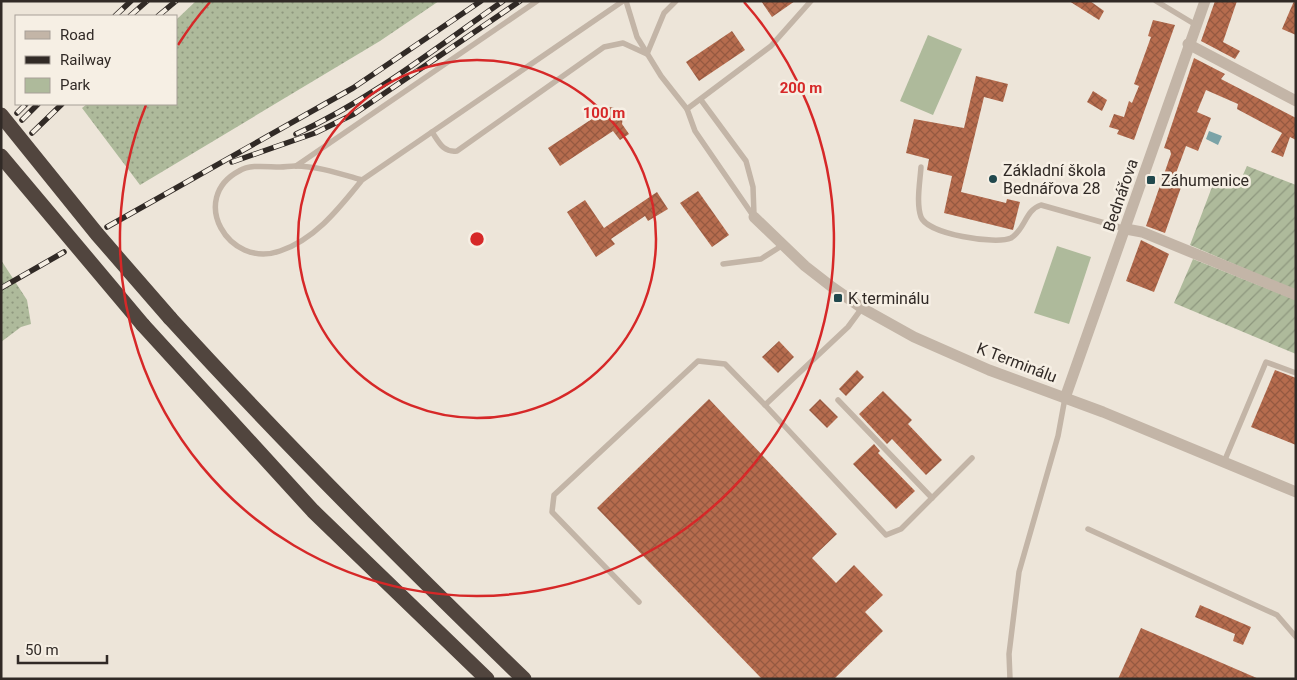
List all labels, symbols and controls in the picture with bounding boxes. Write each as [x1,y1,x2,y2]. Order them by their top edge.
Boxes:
legend [15,15,178,105]
text: Road [60,26,94,44]
text: Railway [60,51,111,69]
text: Park [60,76,91,94]
text: 200 m [780,79,822,97]
text: 100 m [583,104,625,122]
street label: Bednářova [1099,156,1142,234]
place label: Základní škola Bednářova 28 [1003,161,1106,198]
place label: Záhumenice [1161,171,1249,190]
marker: Základní škola Bednářova 28 [987,173,999,185]
marker: Záhumenice [1145,174,1157,186]
centre of rings [468,230,486,248]
place label: K terminálu [848,289,929,308]
marker: K terminálu [832,292,844,304]
street label: K Terminálu [974,338,1060,386]
scale bar [18,632,106,664]
text: 50 m [25,641,59,659]

